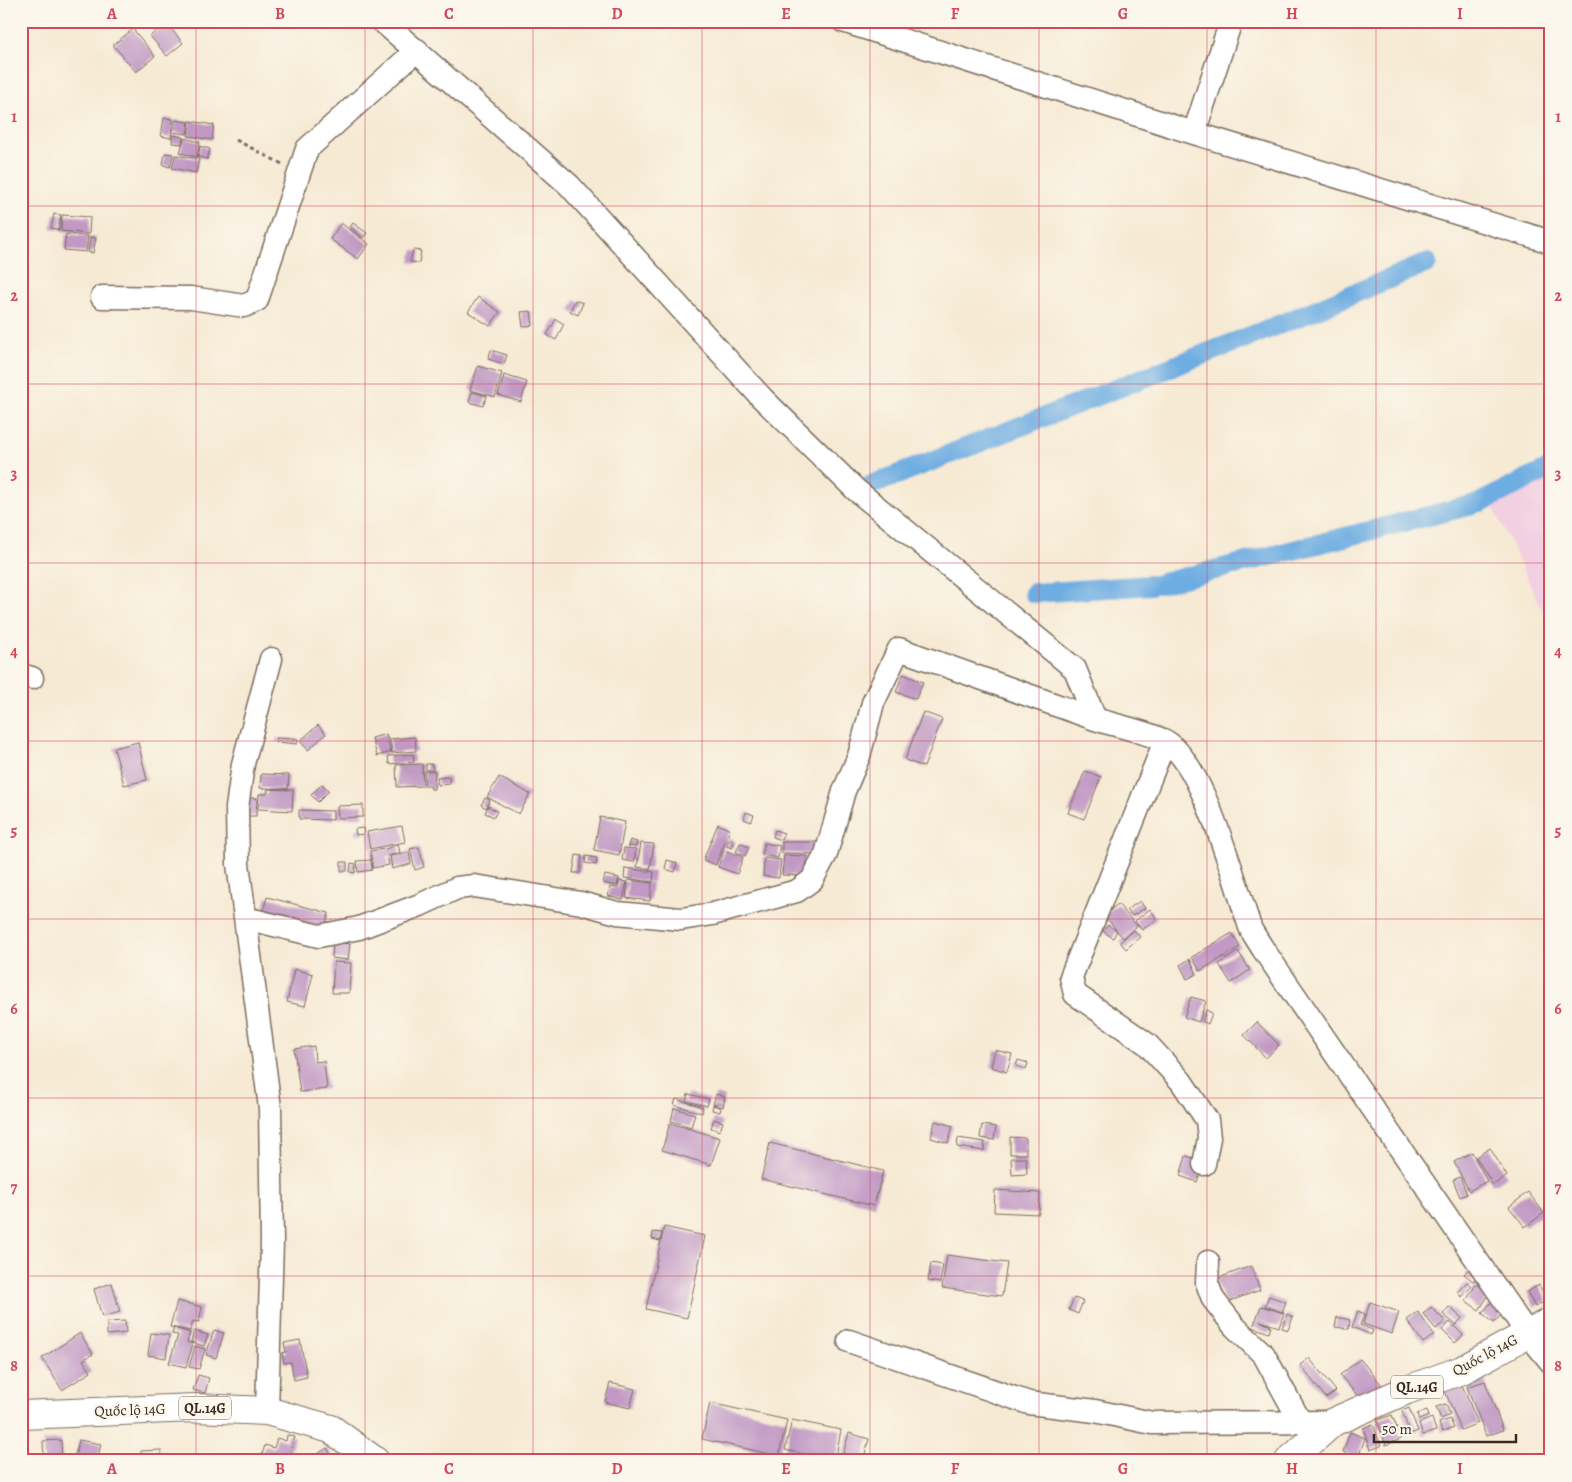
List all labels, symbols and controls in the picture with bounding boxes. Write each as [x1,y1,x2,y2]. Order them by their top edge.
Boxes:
text: A [106,3,118,25]
text: B [275,3,285,25]
text: C [444,3,454,25]
text: D [611,3,623,25]
text: E [781,3,791,25]
text: F [951,3,960,25]
text: G [1118,3,1128,25]
text: H [1286,3,1298,25]
text: I [1457,3,1463,25]
text: 1 [11,106,17,128]
text: 1 [1555,106,1561,128]
text: 2 [10,285,18,307]
text: 2 [1554,285,1562,307]
text: 3 [11,463,18,485]
text: 3 [1555,463,1562,485]
text: 4 [10,641,18,663]
text: 4 [1554,641,1562,663]
text: 5 [11,820,18,842]
text: 5 [1555,820,1562,842]
text: 6 [10,998,18,1020]
text: 6 [1554,998,1562,1020]
text: 7 [11,1177,18,1199]
text: 7 [1555,1177,1562,1199]
street label: Quốc lộ 14G [1449,1329,1521,1381]
text: 8 [10,1355,18,1377]
text: 8 [1554,1355,1562,1377]
road number: QL.14G [1391,1375,1443,1398]
road number: QL.14G [179,1396,231,1420]
street label: Quốc lộ 14G [94,1399,166,1421]
scale bar [1374,1412,1517,1444]
text: 50 m [1382,1419,1412,1439]
text: A [106,1458,118,1480]
text: B [275,1458,285,1480]
text: C [444,1458,454,1480]
text: D [611,1458,623,1480]
text: E [781,1458,791,1480]
text: F [951,1458,960,1480]
text: G [1118,1458,1128,1480]
text: H [1286,1458,1298,1480]
text: I [1457,1458,1463,1480]

